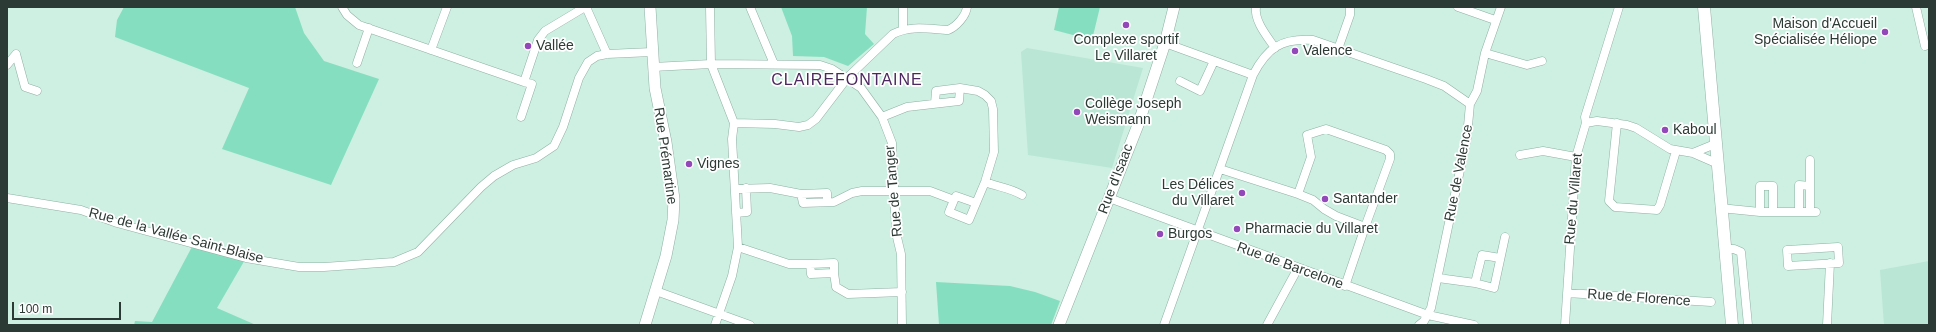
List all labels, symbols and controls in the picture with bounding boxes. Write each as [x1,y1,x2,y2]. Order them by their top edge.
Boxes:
place label: Maison d'Accueil Spécialisée Héliope [1754,16,1877,48]
marker: Complexe sportif Le Villaret [1121,20,1131,30]
marker: Maison d'Accueil Spécialisée Héliope [1880,27,1890,37]
place label: Complexe sportif Le Villaret [1073,32,1179,64]
place label: Vallée [536,38,574,54]
marker: Vallée [523,41,533,51]
place label: Valence [1303,43,1353,59]
marker: Valence [1290,46,1300,56]
district label: CLAIREFONTAINE [771,71,923,91]
place label: Collège Joseph Weismann [1085,96,1182,128]
street label: Rue Prémartine [650,106,680,206]
marker: Collège Joseph Weismann [1072,107,1082,117]
place label: Kaboul [1673,122,1717,138]
street label: Rue de Valence [1441,123,1477,223]
marker: Kaboul [1660,125,1670,135]
street label: Rue d'Isaac [1095,142,1137,216]
street label: Rue de Tanger [882,145,906,237]
street label: Rue du Villaret [1562,153,1586,245]
place label: Vignes [697,156,740,172]
marker: Vignes [684,159,694,169]
place label: Les Délices du Villaret [1162,177,1234,210]
marker: Les Délices du Villaret [1237,188,1247,198]
place label: Santander [1333,191,1398,207]
marker: Santander [1320,194,1330,204]
street label: Rue de la Vallée Saint-Blaise [87,205,265,267]
place label: Pharmacie du Villaret [1245,221,1378,237]
marker: Pharmacie du Villaret [1232,224,1242,234]
place label: Burgos [1168,226,1212,242]
marker: Burgos [1155,229,1165,239]
street label: Rue de Barcelone [1234,239,1346,293]
street label: Rue de Florence [1587,286,1691,310]
scale bar [14,294,123,320]
text: 100 m [19,302,52,316]

